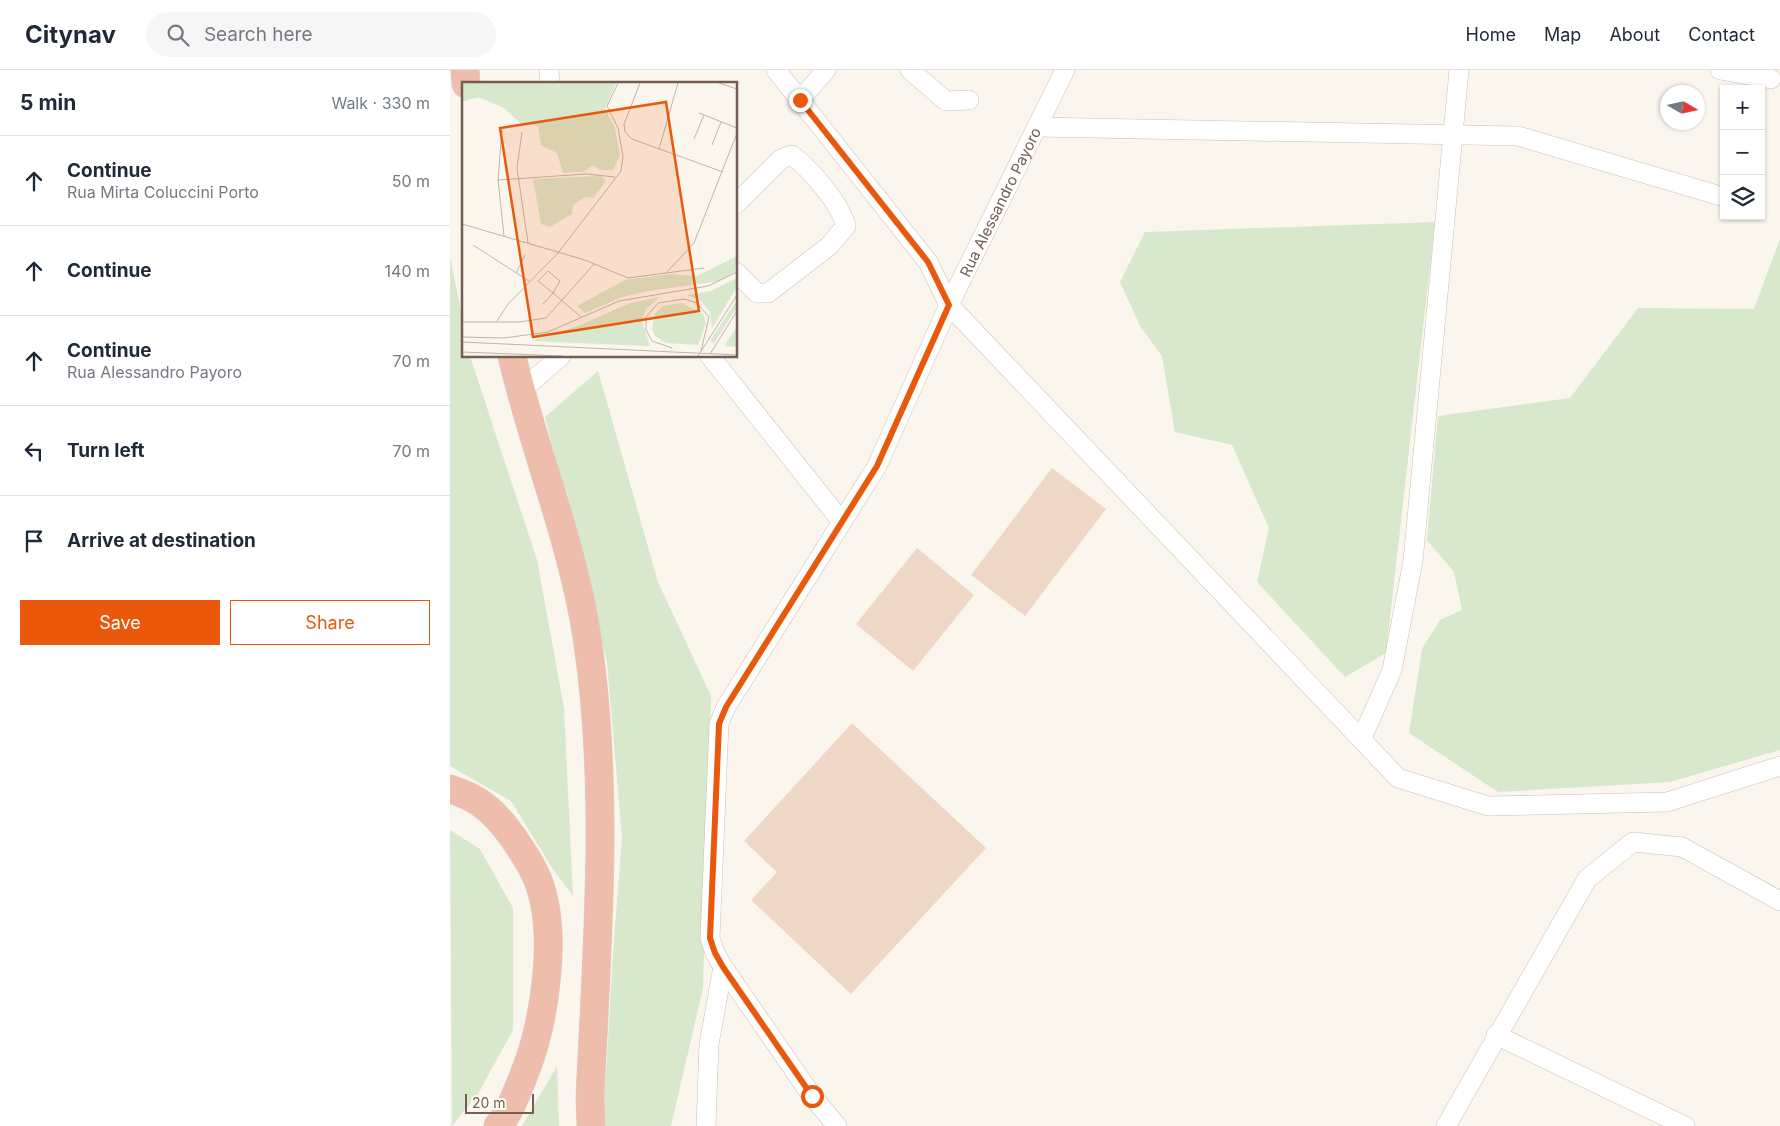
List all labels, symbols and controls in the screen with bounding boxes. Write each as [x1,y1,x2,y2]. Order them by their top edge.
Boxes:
search box [146,12,496,57]
text: Citynav [25,20,116,49]
icon: search [164,21,192,49]
text: Search here [204,23,313,46]
text: Home [1466,24,1516,45]
text: Map [1544,24,1581,45]
text: About [1609,24,1660,45]
text: Contact [1688,24,1755,45]
inset map [462,82,738,358]
north arrow [1660,85,1705,130]
map controls [1720,85,1765,220]
button: + [1720,85,1765,130]
route end [789,89,812,112]
text: 5 min [20,90,76,115]
text: Walk · 330 m [331,93,430,113]
street label: Rua Alessandro Payoro [955,124,1045,280]
button: − [1720,130,1765,175]
text: Continue [67,159,152,182]
icon: ahead [20,167,48,195]
text: 50 m [392,171,430,191]
button: layers [1720,175,1765,220]
text: Rua Mirta Coluccini Porto [67,182,259,202]
icon: ahead [20,257,48,285]
text: Continue [67,259,152,282]
text: 140 m [385,261,430,281]
text: Continue [67,339,152,362]
icon: ahead [20,347,48,375]
text: 70 m [393,351,430,371]
text: Rua Alessandro Payoro [67,362,242,382]
icon: left [20,437,48,465]
text: Turn left [67,439,145,462]
text: 70 m [393,441,430,461]
icon: arrive [20,527,48,555]
text: Arrive at destination [67,529,256,552]
button: Save [20,600,220,645]
button: Share [230,600,430,645]
route start [801,1085,824,1108]
scale bar [465,1091,534,1114]
text: 20 m [472,1094,506,1111]

